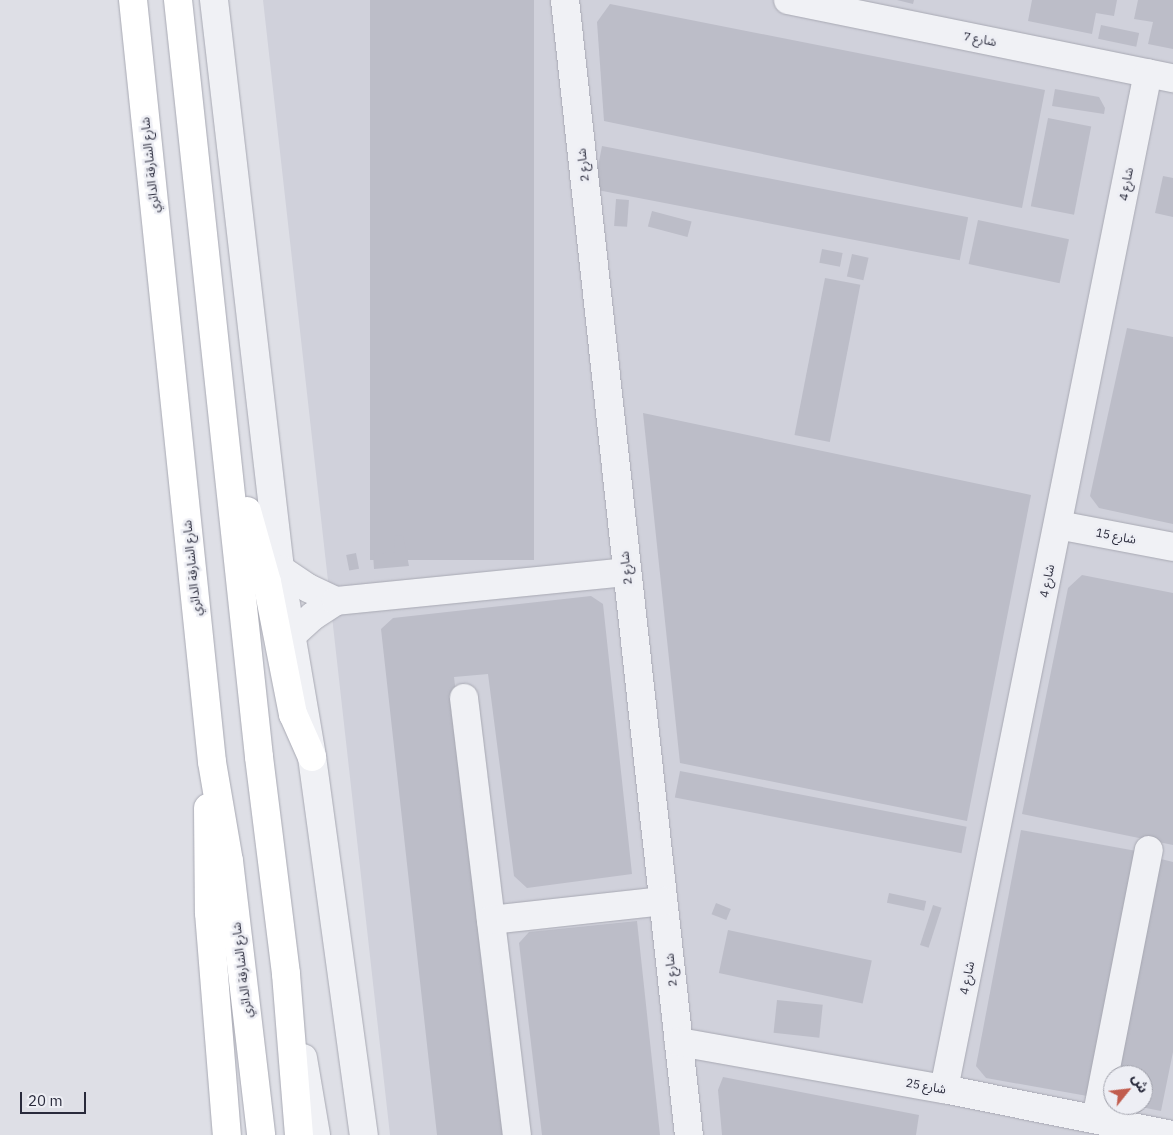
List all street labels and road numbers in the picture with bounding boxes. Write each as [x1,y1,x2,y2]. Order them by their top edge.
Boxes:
street label: شارع 7 [962,29,998,49]
street label: شارع الشارقة الدائري [138,116,162,214]
street label: شارع 2 [574,148,592,182]
street label: شارع 4 [1116,166,1136,202]
street label: شارع الشارقة الدائري [180,519,204,617]
street label: شارع 15 [1095,525,1137,547]
street label: شارع 2 [617,551,635,585]
street label: شارع 4 [1037,563,1057,599]
street label: شارع الشارقة الدائري [229,921,255,1019]
street label: شارع 2 [662,953,680,987]
street label: شارع 4 [957,960,977,996]
street label: شارع 25 [905,1075,947,1097]

